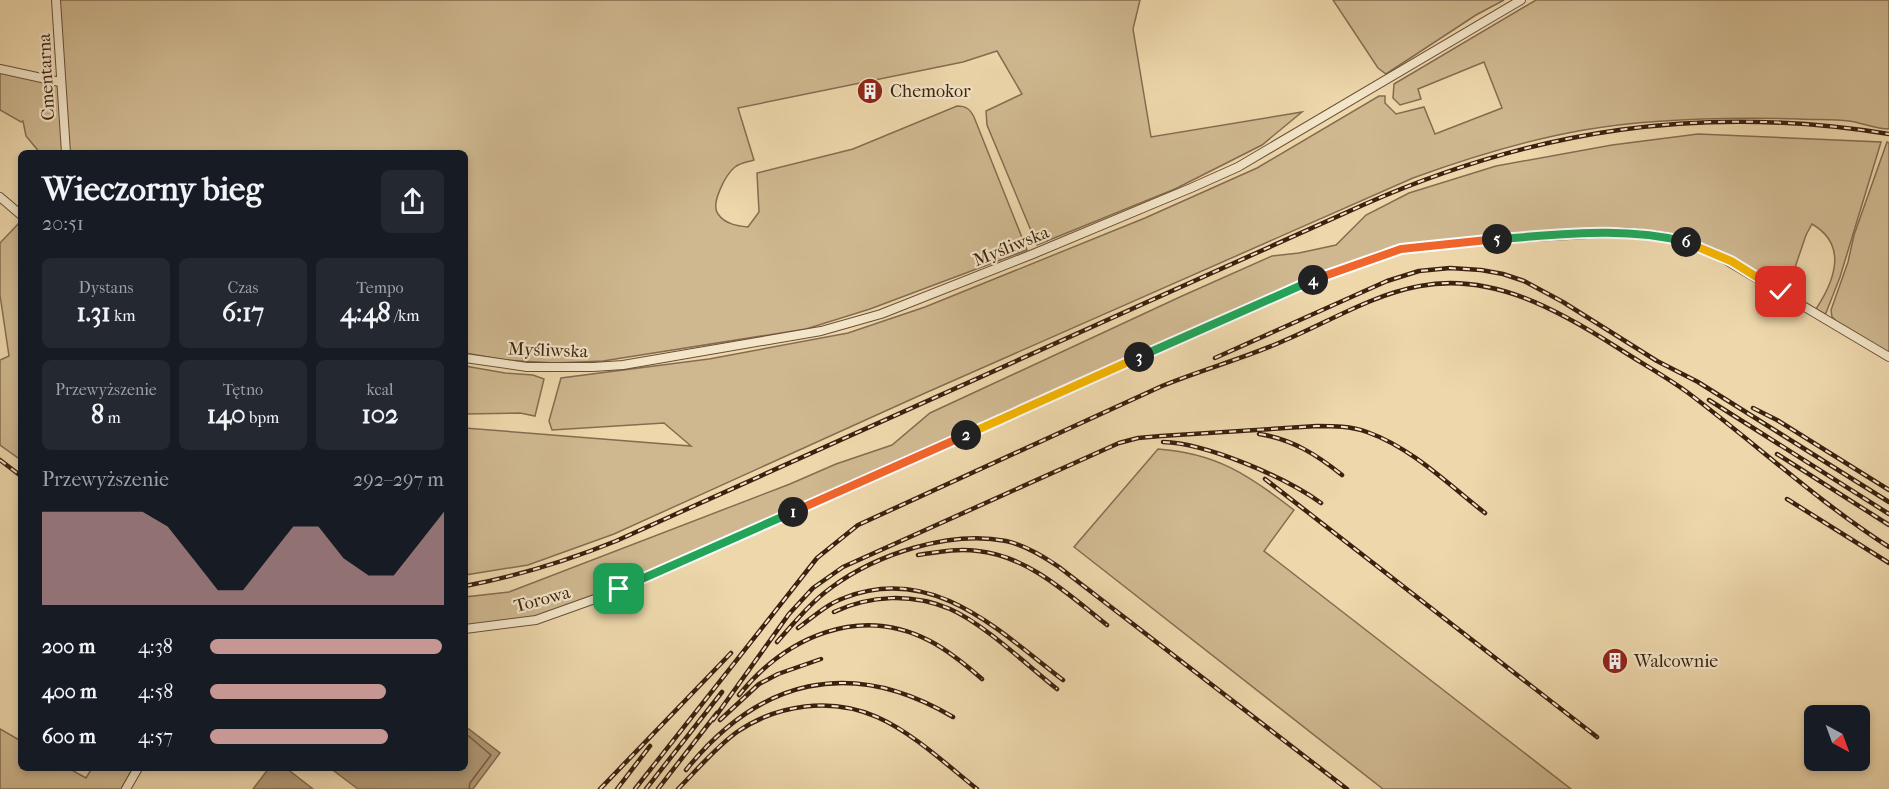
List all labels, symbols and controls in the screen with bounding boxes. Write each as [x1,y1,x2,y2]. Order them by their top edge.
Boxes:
street label: Cmentarna [34,32,59,121]
building icon: Chemokor [855,76,885,106]
place label: Chemokor [890,81,971,102]
text: Wieczorny bieg [42,170,263,209]
button: share [381,170,444,233]
text: 20:51 [42,212,84,235]
street label: Myśliwska [970,222,1053,271]
pin: 5 [1482,224,1512,254]
pin: 6 [1671,227,1701,257]
text: 5 [1494,229,1500,248]
text: 6 [1682,232,1690,251]
pin: 4 [1298,265,1328,295]
pin [1755,266,1806,317]
text: 4 [1308,270,1318,289]
icon: check [1764,275,1797,308]
text: Dystans [79,278,133,297]
text: Czas [227,278,259,297]
text: Tempo [356,278,404,297]
text: 1.31 [76,297,111,328]
text: 6:17 [222,297,264,328]
text: 4:48 [341,297,391,328]
text: km [111,306,136,325]
text: /km [391,306,419,325]
street label: Myśliwska [508,339,589,362]
pin: 3 [1124,342,1154,372]
text: 3 [1136,347,1142,366]
text: Przewyższenie [55,380,157,399]
text: Tętno [223,380,263,399]
text: kcal [367,380,393,399]
text: 8 [91,399,104,430]
text: 140 [207,399,246,430]
text: 102 [362,399,398,430]
text: m [104,408,121,427]
text: bpm [246,408,279,427]
pin: 2 [951,420,981,450]
text: 2 [962,425,970,444]
text: Przewyższenie [42,468,169,491]
text: 292–297 m [353,468,444,491]
pin: 1 [778,497,808,527]
text: 1 [790,502,796,521]
pin [593,563,644,614]
icon: arrive [602,572,635,605]
street label: Torowa [512,582,573,617]
text: 200 m [42,635,95,658]
text: 4:38 [138,635,173,658]
building icon: Walcownie [1600,646,1630,676]
place label: Walcownie [1633,651,1718,672]
text: 400 m [42,680,97,703]
text: 4:58 [138,680,173,703]
north arrow [1804,705,1870,771]
map controls [1804,705,1870,771]
text: 600 m [42,725,96,748]
text: 4:57 [138,725,173,748]

